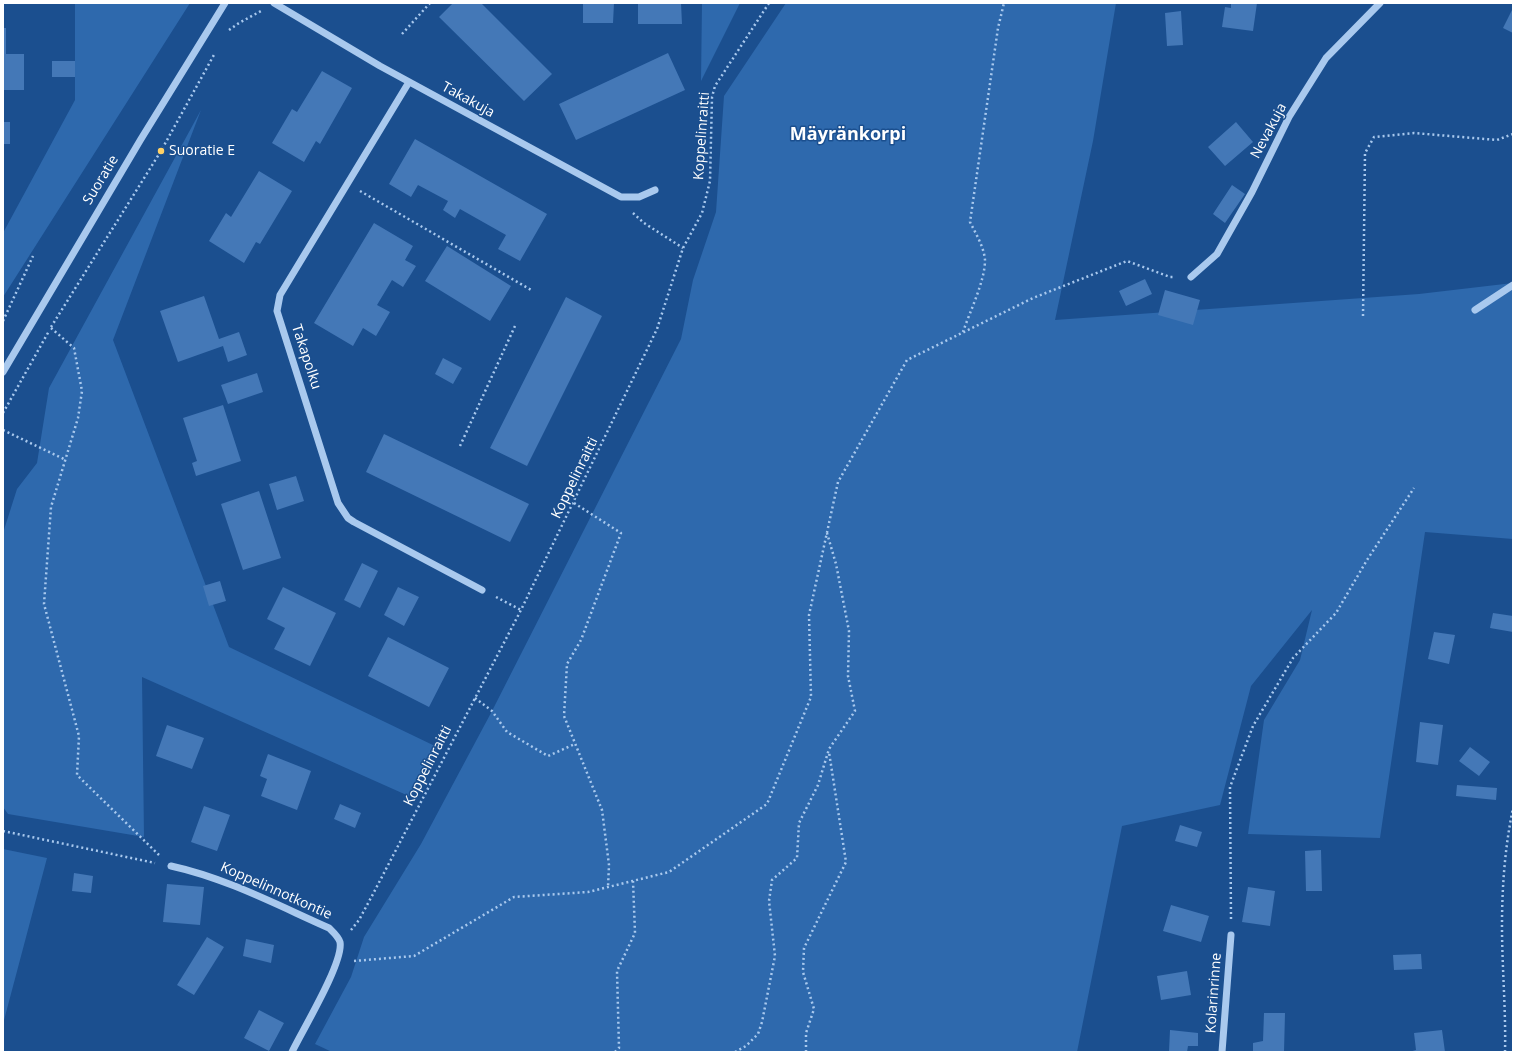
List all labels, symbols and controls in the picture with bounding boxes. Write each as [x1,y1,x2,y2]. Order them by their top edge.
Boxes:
street label: Takakuja [439,79,497,121]
street label: Koppelinraitti [691,91,713,181]
street label: Nevakuja [1247,100,1291,162]
district label: Mäyränkorpi [790,124,906,146]
place label: Suoratie E [169,143,235,159]
marker: Suoratie E [156,146,166,156]
street label: Suoratie [80,152,122,208]
street label: Takapolku [288,323,324,391]
street label: Koppelinraitti [548,435,602,521]
street label: Koppelinraitti [400,723,456,809]
street label: Koppelinnotkontie [218,859,334,923]
street label: Kolarinrinne [1203,952,1225,1034]

